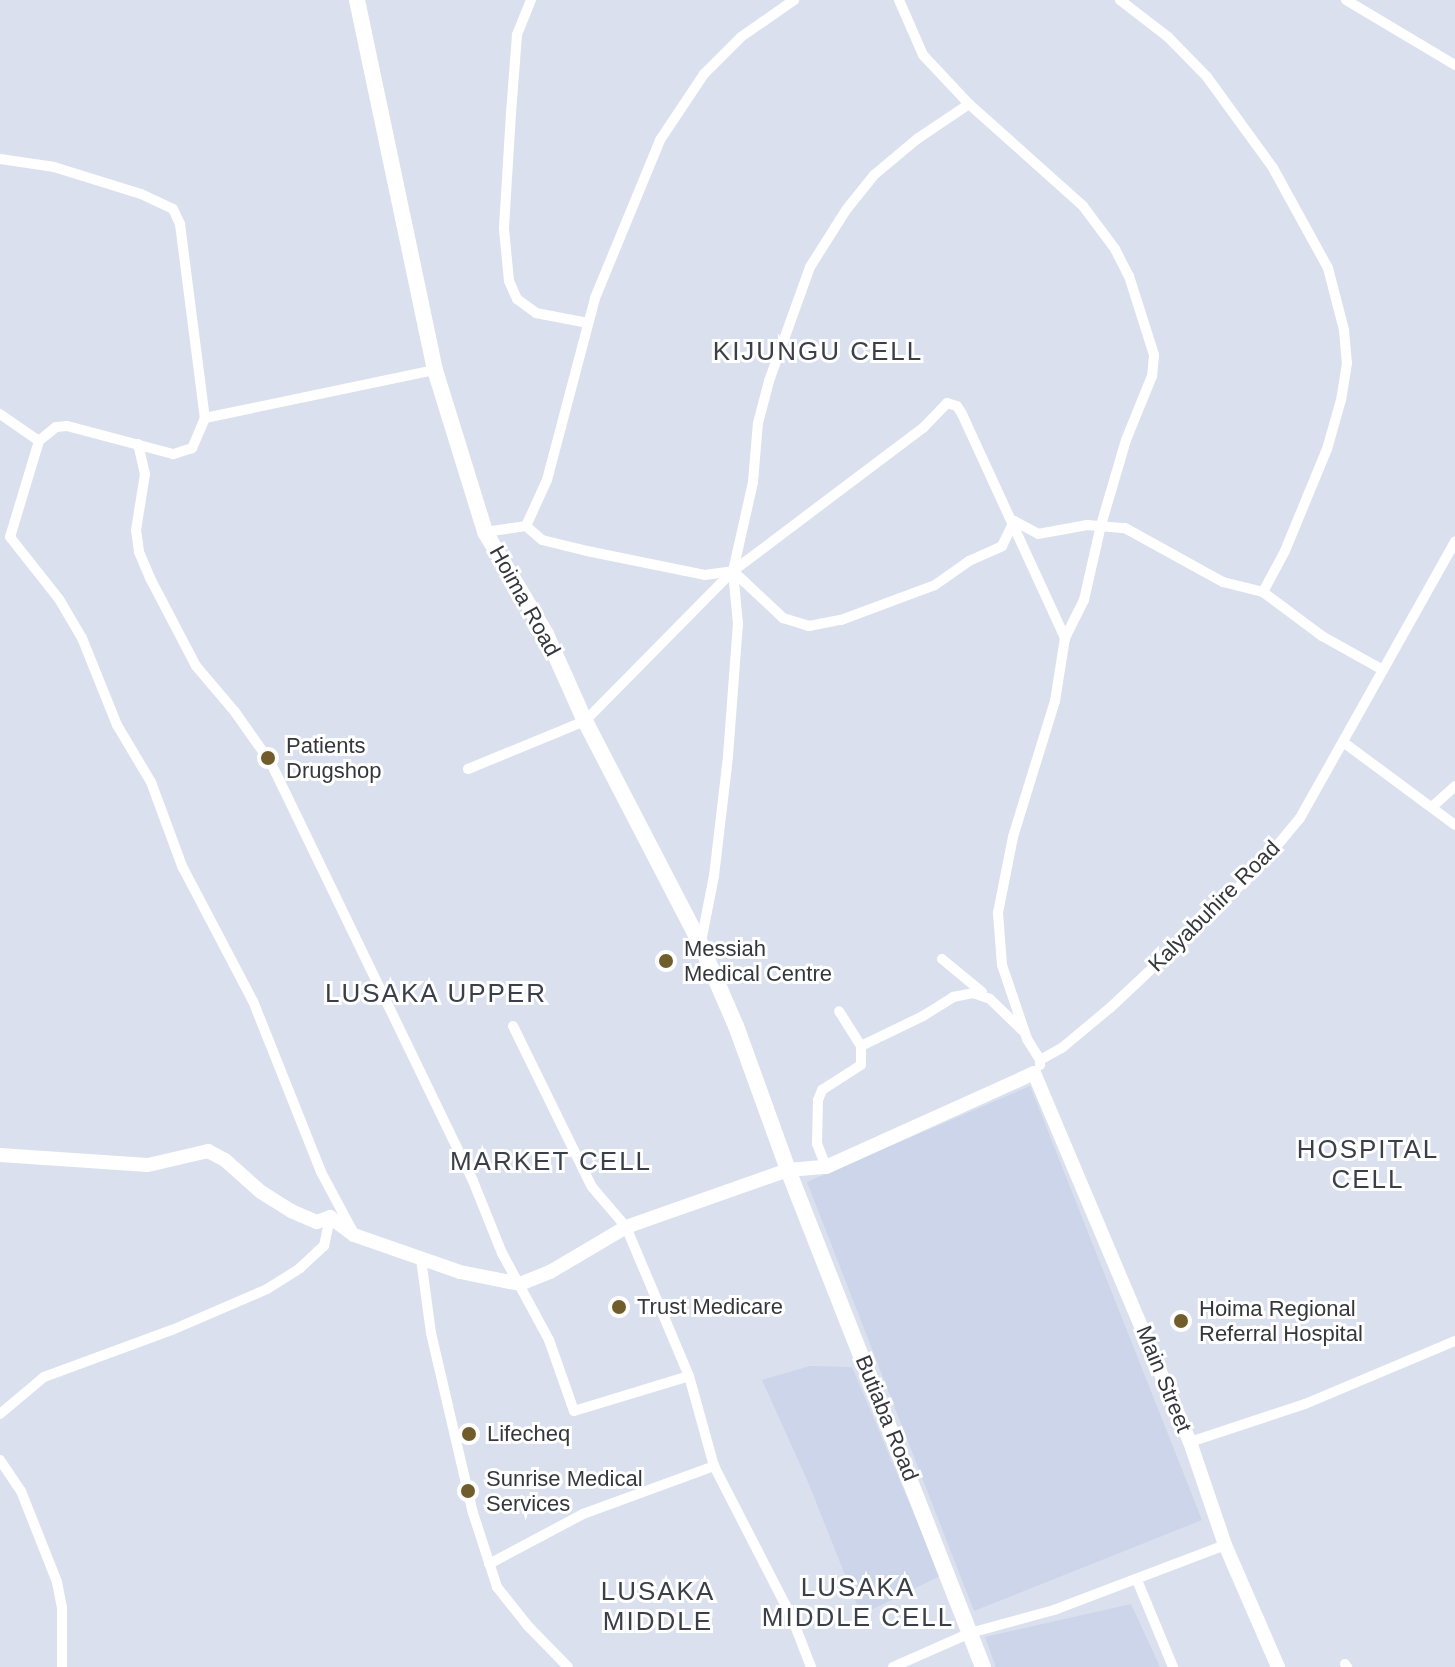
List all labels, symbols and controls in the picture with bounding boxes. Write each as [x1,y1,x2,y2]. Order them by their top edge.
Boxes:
district label: KIJUNGU CELL [713,336,923,368]
street label: Hoima Road [484,541,566,661]
place label: Patients Drugshop [286,732,381,784]
marker: Patients Drugshop [257,747,279,769]
street label: Kalyabuhire Road [1143,835,1285,977]
place label: Messiah Medical Centre [684,935,832,986]
marker: Messiah Medical Centre [655,950,677,972]
district label: LUSAKA UPPER [324,978,548,1010]
district label: HOSPITAL CELL [1297,1134,1439,1196]
district label: MARKET CELL [450,1146,652,1178]
place label: Trust Medicare [637,1294,783,1320]
place label: Hoima Regional Referral Hospital [1199,1295,1363,1346]
marker: Trust Medicare [608,1296,630,1318]
marker: Hoima Regional Referral Hospital [1170,1310,1192,1332]
street label: Main Street [1131,1322,1197,1436]
street label: Butiaba Road [850,1351,924,1485]
place label: Lifecheq [487,1421,570,1447]
marker: Lifecheq [458,1423,480,1445]
place label: Sunrise Medical Services [486,1465,643,1516]
marker: Sunrise Medical Services [457,1480,479,1502]
district label: LUSAKA MIDDLE CELL [762,1572,954,1634]
district label: LUSAKA MIDDLE [601,1576,715,1638]

